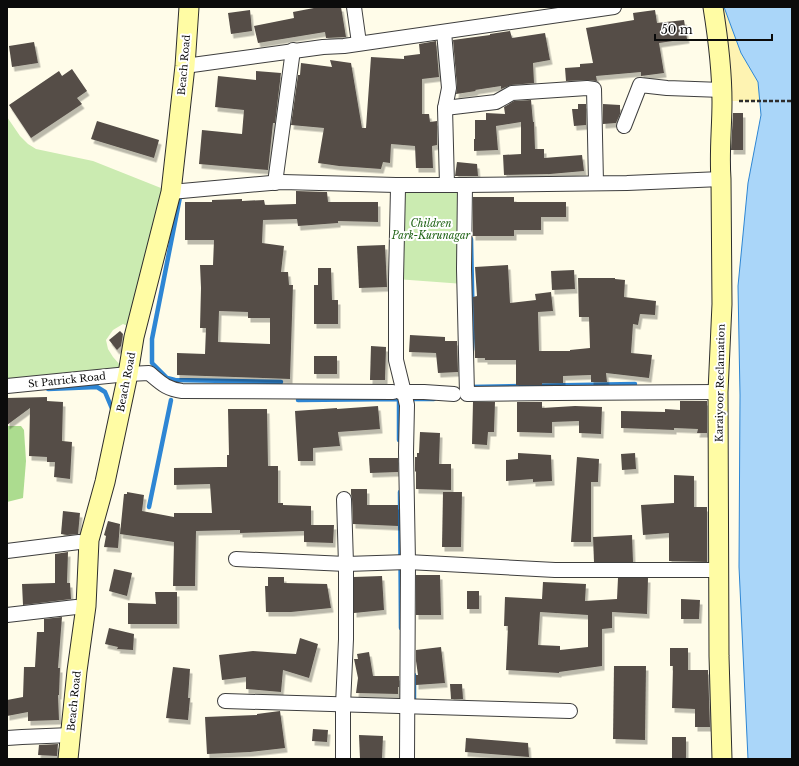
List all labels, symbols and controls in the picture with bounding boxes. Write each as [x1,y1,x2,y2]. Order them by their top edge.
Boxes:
scale bar [655,16,772,42]
text: 50 m [661,22,693,37]
street label: Beach Road [175,34,193,96]
park label: Children Park-Kurunagar [391,217,471,242]
street label: Karaiyoor Reclamation [712,324,728,442]
street label: Beach Road [114,351,138,413]
street label: St Patrick Road [27,369,107,391]
street label: Beach Road [64,670,84,732]

